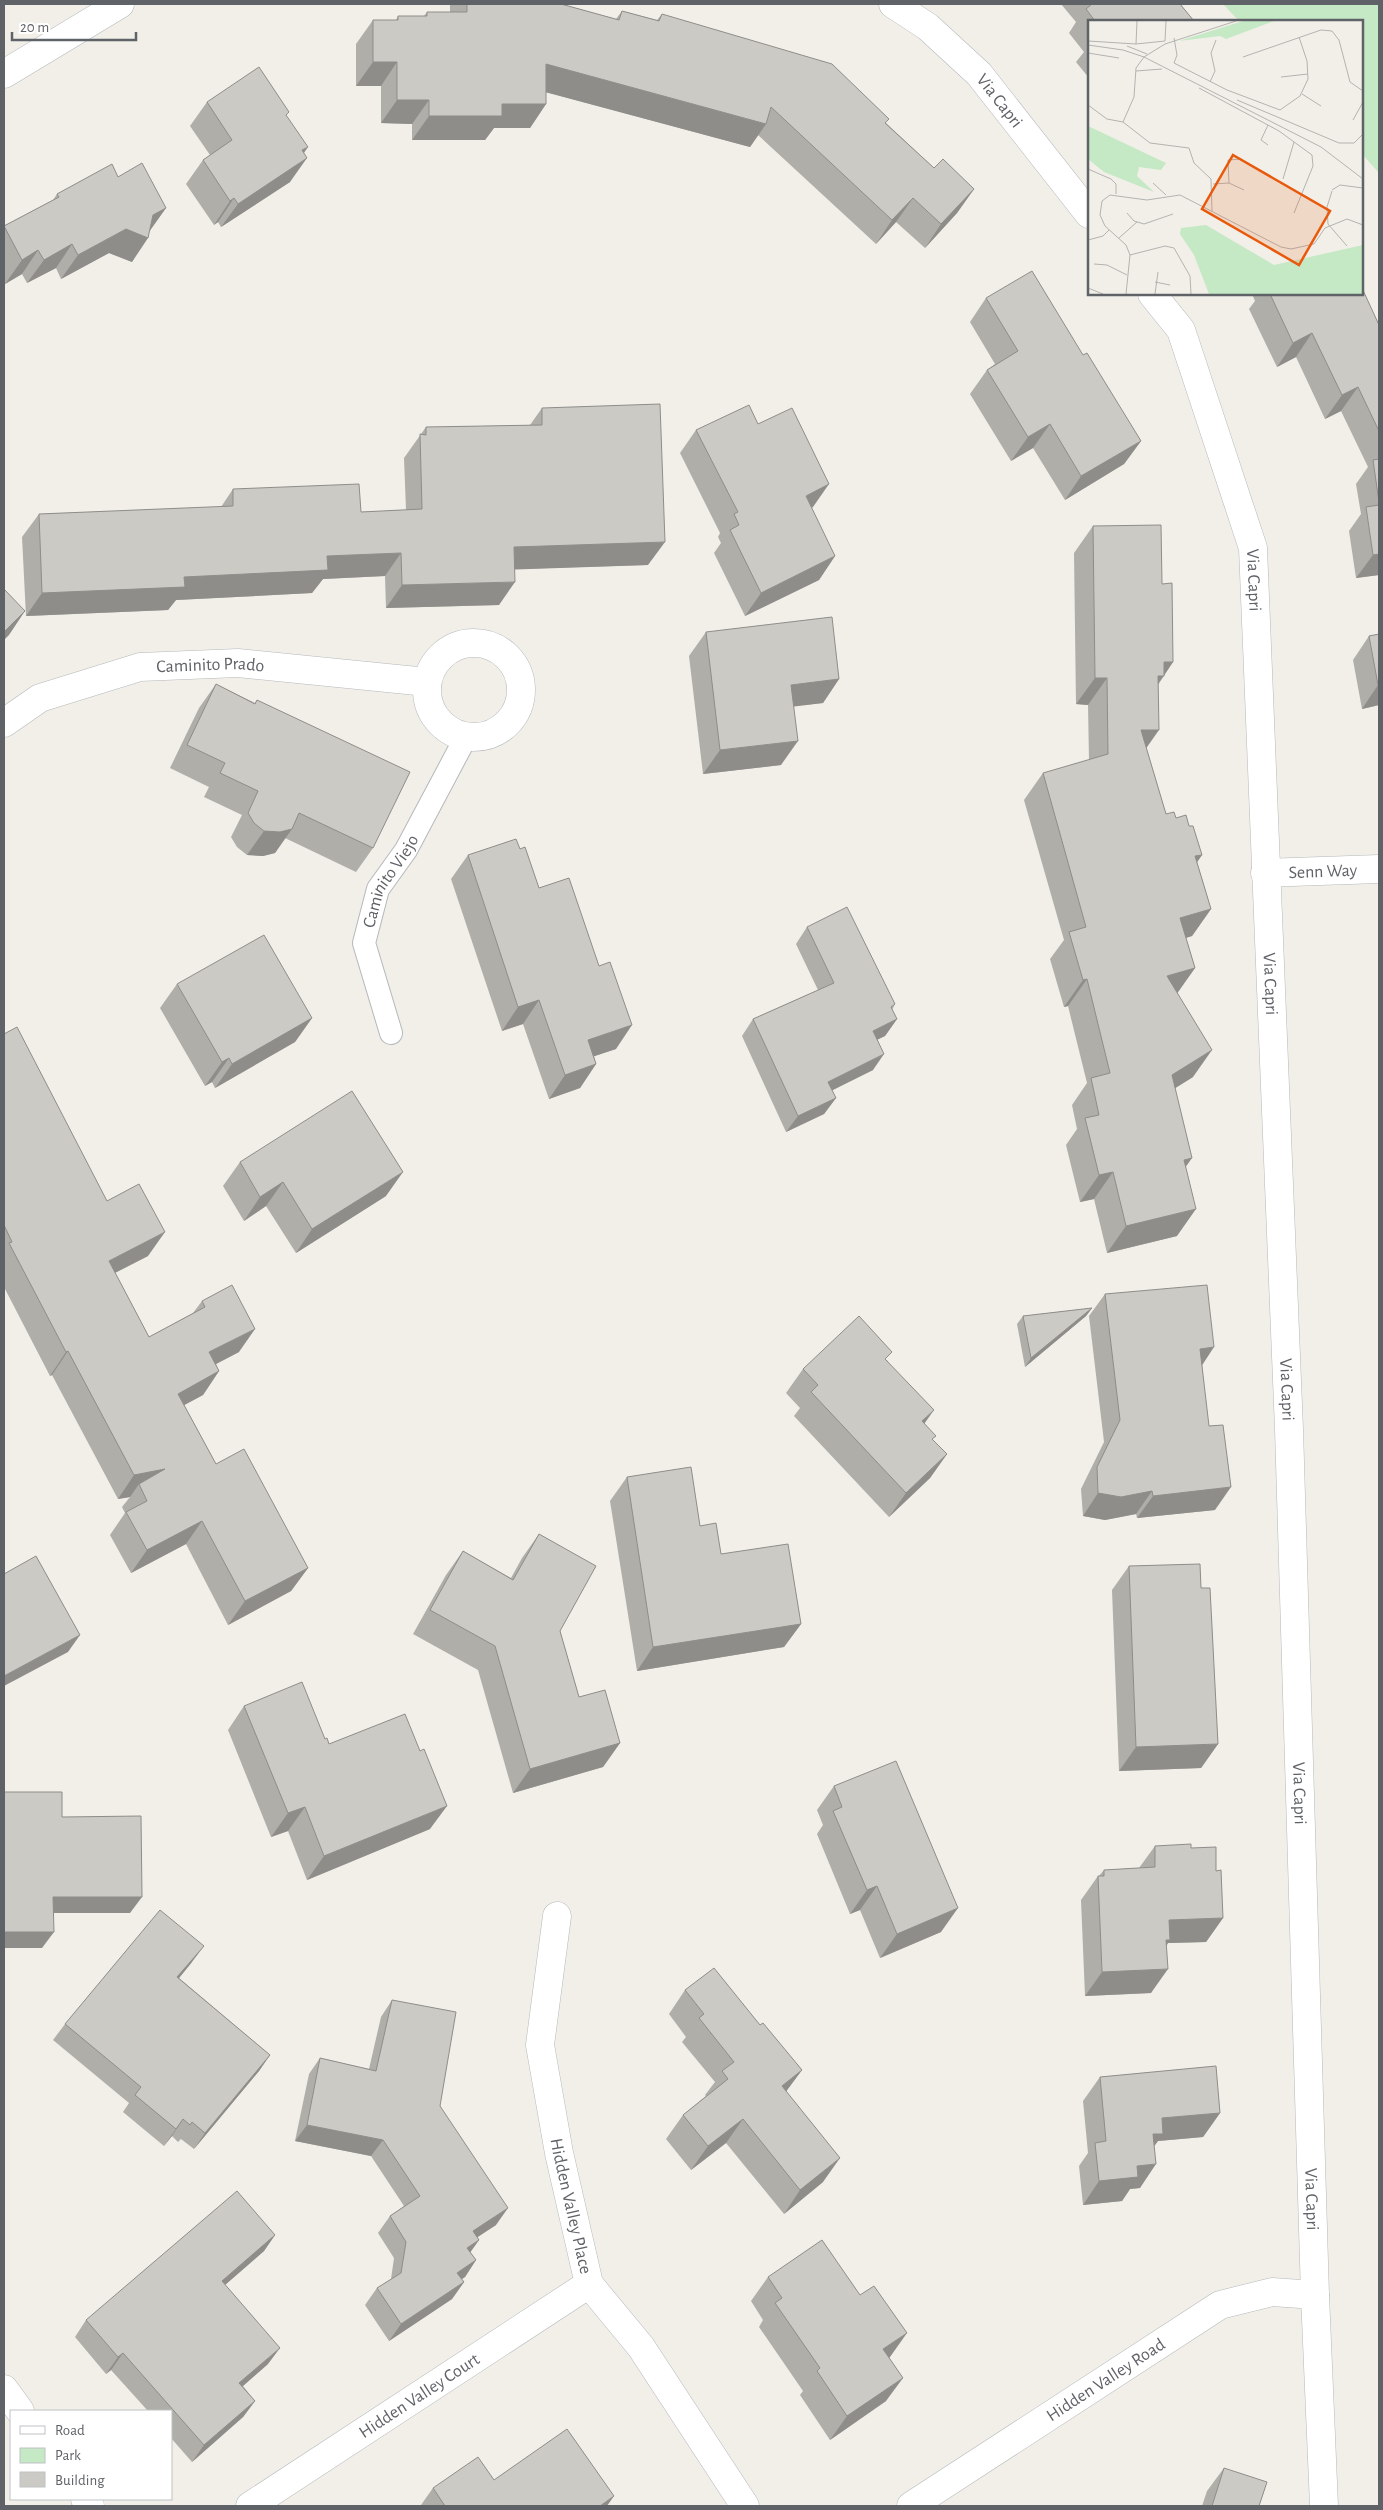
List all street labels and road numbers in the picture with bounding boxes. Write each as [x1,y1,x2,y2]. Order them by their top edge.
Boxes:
street label: Via Capri [973,71,1026,131]
street label: Via Capri [1243,549,1264,612]
street label: Caminito Prado [156,655,265,676]
street label: Caminito Viejo [360,832,422,930]
street label: Senn Way [1288,862,1358,882]
street label: Via Capri [1260,952,1280,1016]
street label: Via Capri [1276,1358,1297,1421]
street label: Via Capri [1289,1762,1309,1825]
street label: Hidden Valley Place [547,2137,594,2276]
street label: Via Capri [1301,2168,1321,2231]
street label: Hidden Valley Road [1044,2335,1168,2425]
street label: Hidden Valley Court [356,2350,483,2442]

